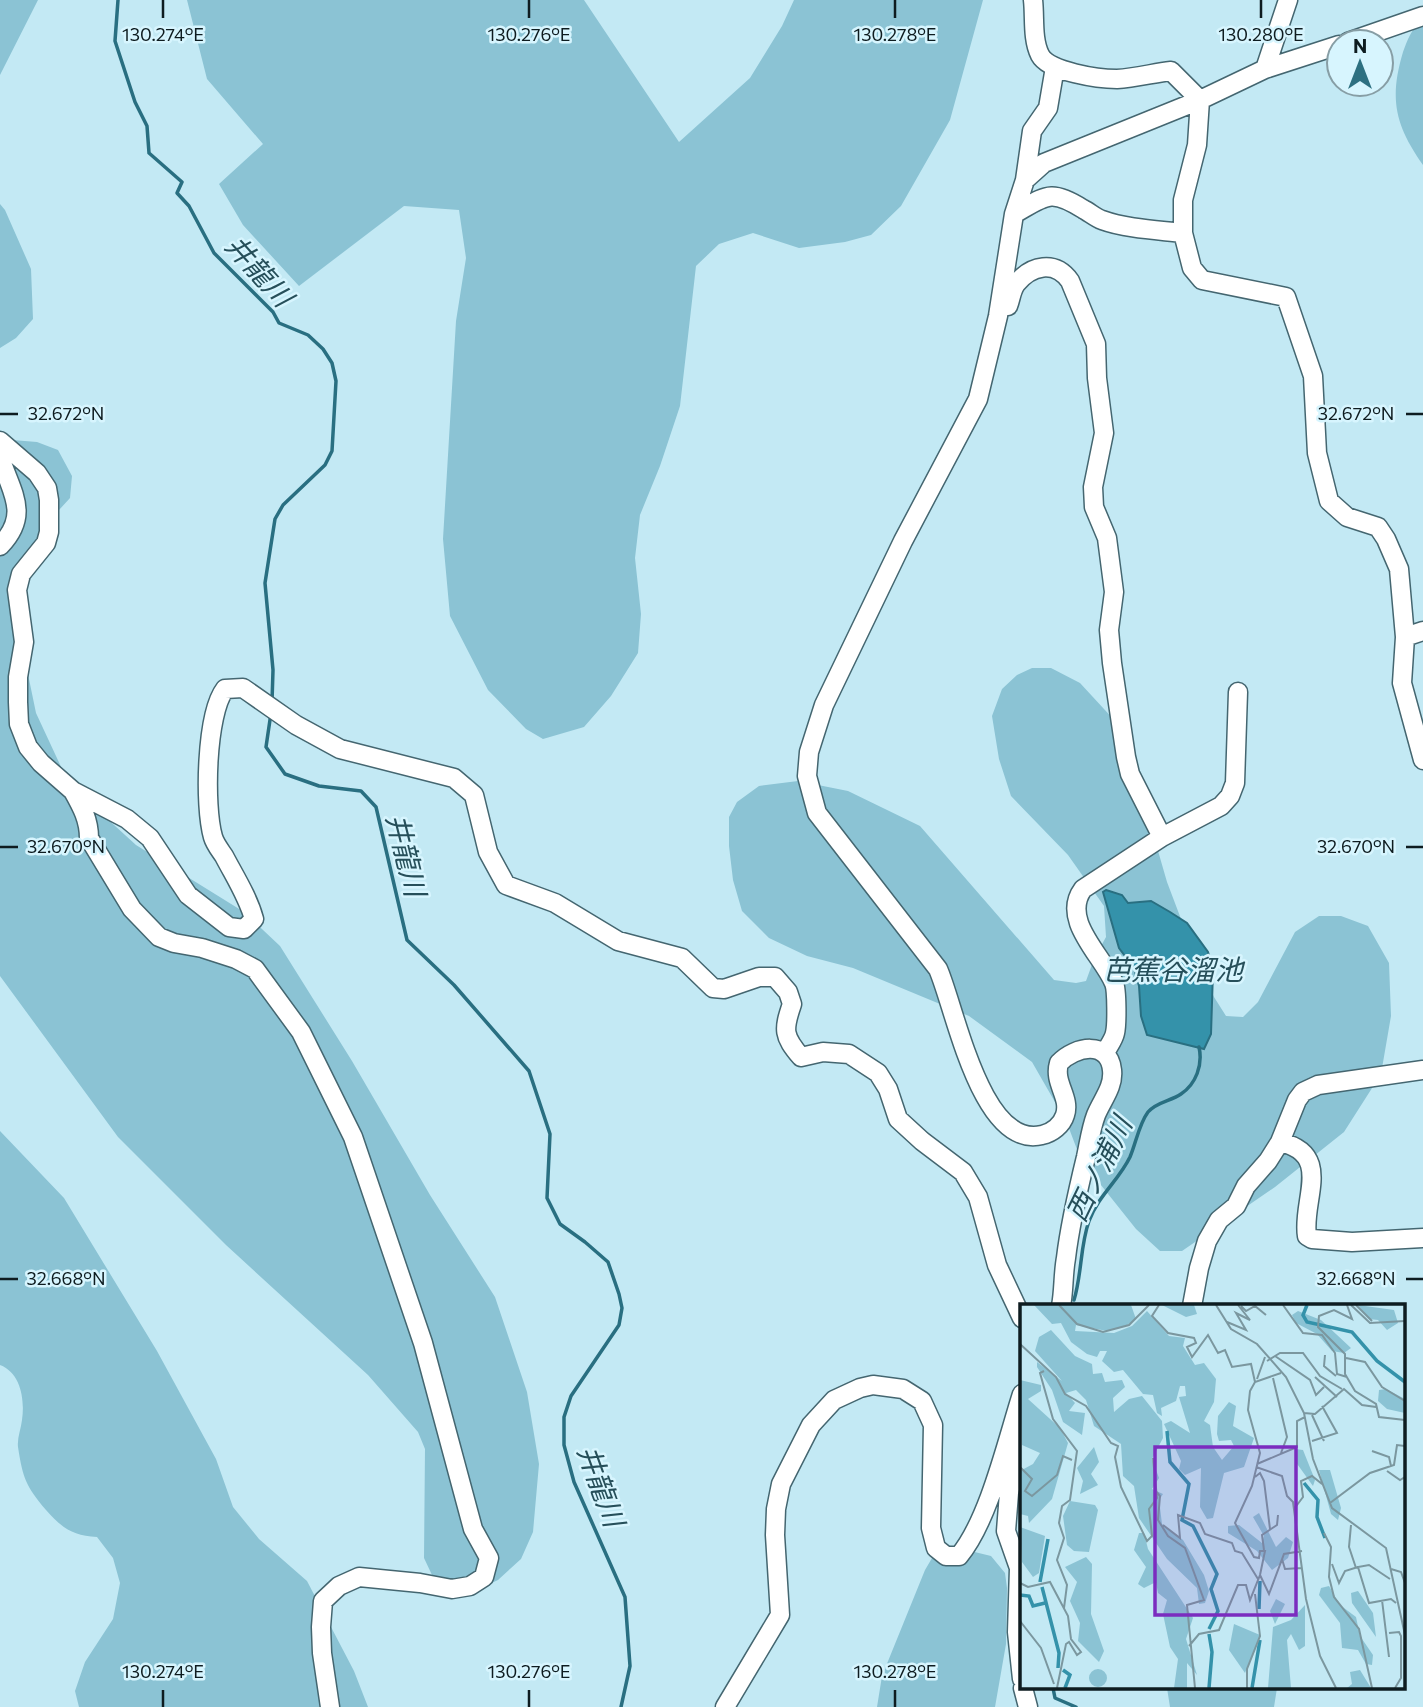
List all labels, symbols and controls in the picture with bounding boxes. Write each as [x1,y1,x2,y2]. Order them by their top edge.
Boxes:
text: 130.274°E [122,23,204,45]
text: 130.276°E [487,23,571,45]
text: 130.278°E [853,23,937,45]
text: 130.280°E [1218,23,1304,45]
north arrow [1325,28,1395,98]
text: N [1353,34,1367,57]
water label: 井龍川 [219,228,302,315]
text: 32.672°N [28,402,104,424]
text: 32.672°N [1318,402,1394,424]
water label: 井龍川 [380,810,434,903]
text: 32.670°N [27,835,105,857]
text: 32.670°N [1317,835,1395,857]
water label: 芭蕉谷溜池 [1103,952,1246,986]
water label: 西ノ浦川 [1058,1108,1139,1226]
text: 32.668°N [27,1267,105,1289]
text: 32.668°N [1317,1267,1395,1289]
inset map [1020,1304,1406,1690]
water label: 井龍川 [572,1440,633,1534]
text: 130.274°E [122,1660,204,1682]
text: 130.276°E [487,1660,571,1682]
text: 130.278°E [853,1660,937,1682]

